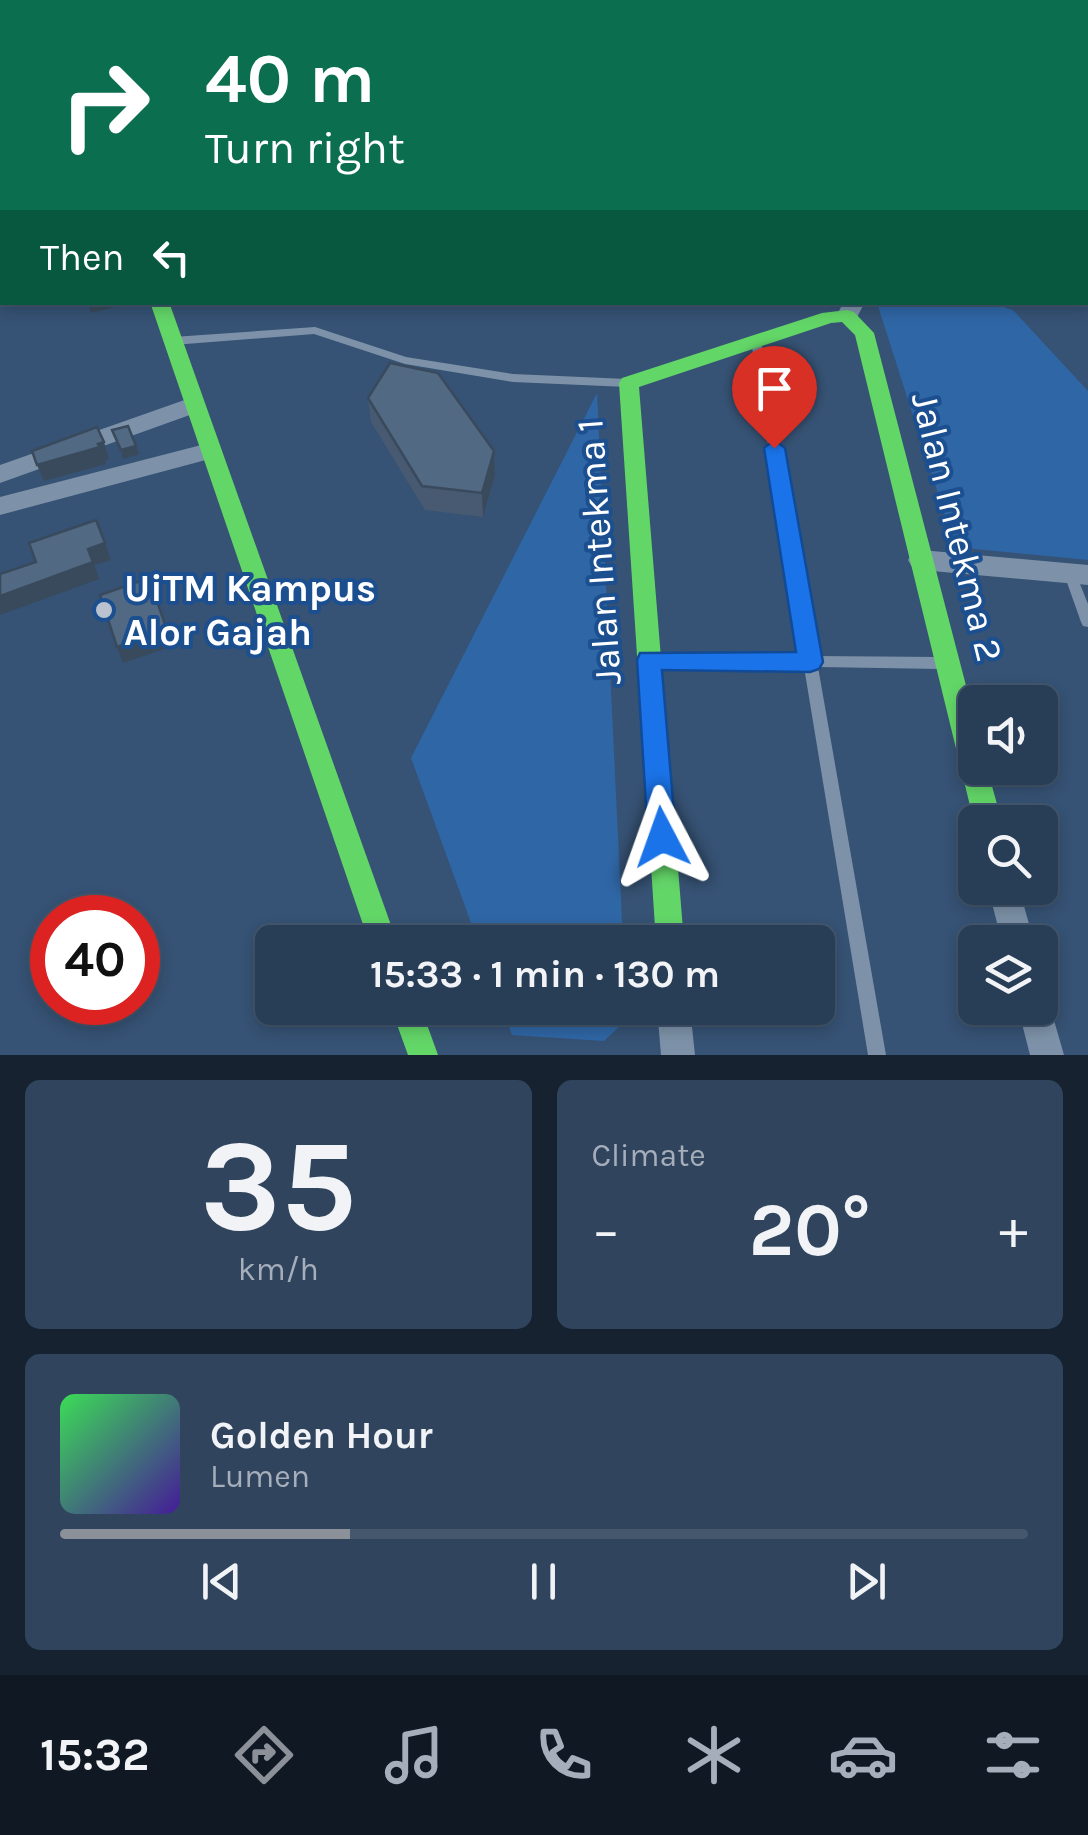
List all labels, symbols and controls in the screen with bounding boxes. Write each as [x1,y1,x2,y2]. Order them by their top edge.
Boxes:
text: 40 m [205,38,375,120]
icon: right [40,40,170,170]
text: Turn right [205,122,405,174]
icon: left [144,230,199,285]
text: Then [40,235,124,280]
pin [732,346,817,449]
icon: arrive [747,361,802,416]
street label: Jalan Intekma 2 [902,388,1012,666]
street label: Jalan Intekma 1 [567,417,631,687]
place label: UiTM Kampus Alor Gajah [124,566,376,655]
marker: UiTM Kampus Alor Gajah [93,599,115,621]
map controls [958,685,1058,1025]
button: sound [958,685,1058,785]
position arrow [610,785,714,889]
button: search [958,805,1058,905]
speed limit sign: 40 [30,895,160,1025]
button: layers [958,925,1058,1025]
text: 15:33 · 1 min · 130 m [370,952,720,997]
text: 35 [200,1110,357,1262]
text: Climate [592,1137,706,1174]
text: 20° [749,1186,871,1274]
text: − [592,1198,620,1262]
text: + [999,1198,1028,1262]
text: km/h [238,1251,319,1288]
text: Golden Hour [210,1413,433,1458]
text: Lumen [210,1458,310,1495]
icon: previous [194,1554,249,1609]
icon: pause [516,1554,571,1609]
icon: next [839,1554,894,1609]
icon: directions [229,1720,299,1790]
icon: music [379,1720,449,1790]
icon: phone [529,1720,599,1790]
icon: climate [679,1720,749,1790]
icon: car [828,1720,898,1790]
icon: filters [978,1720,1048,1790]
text: 15:32 [40,1729,149,1781]

